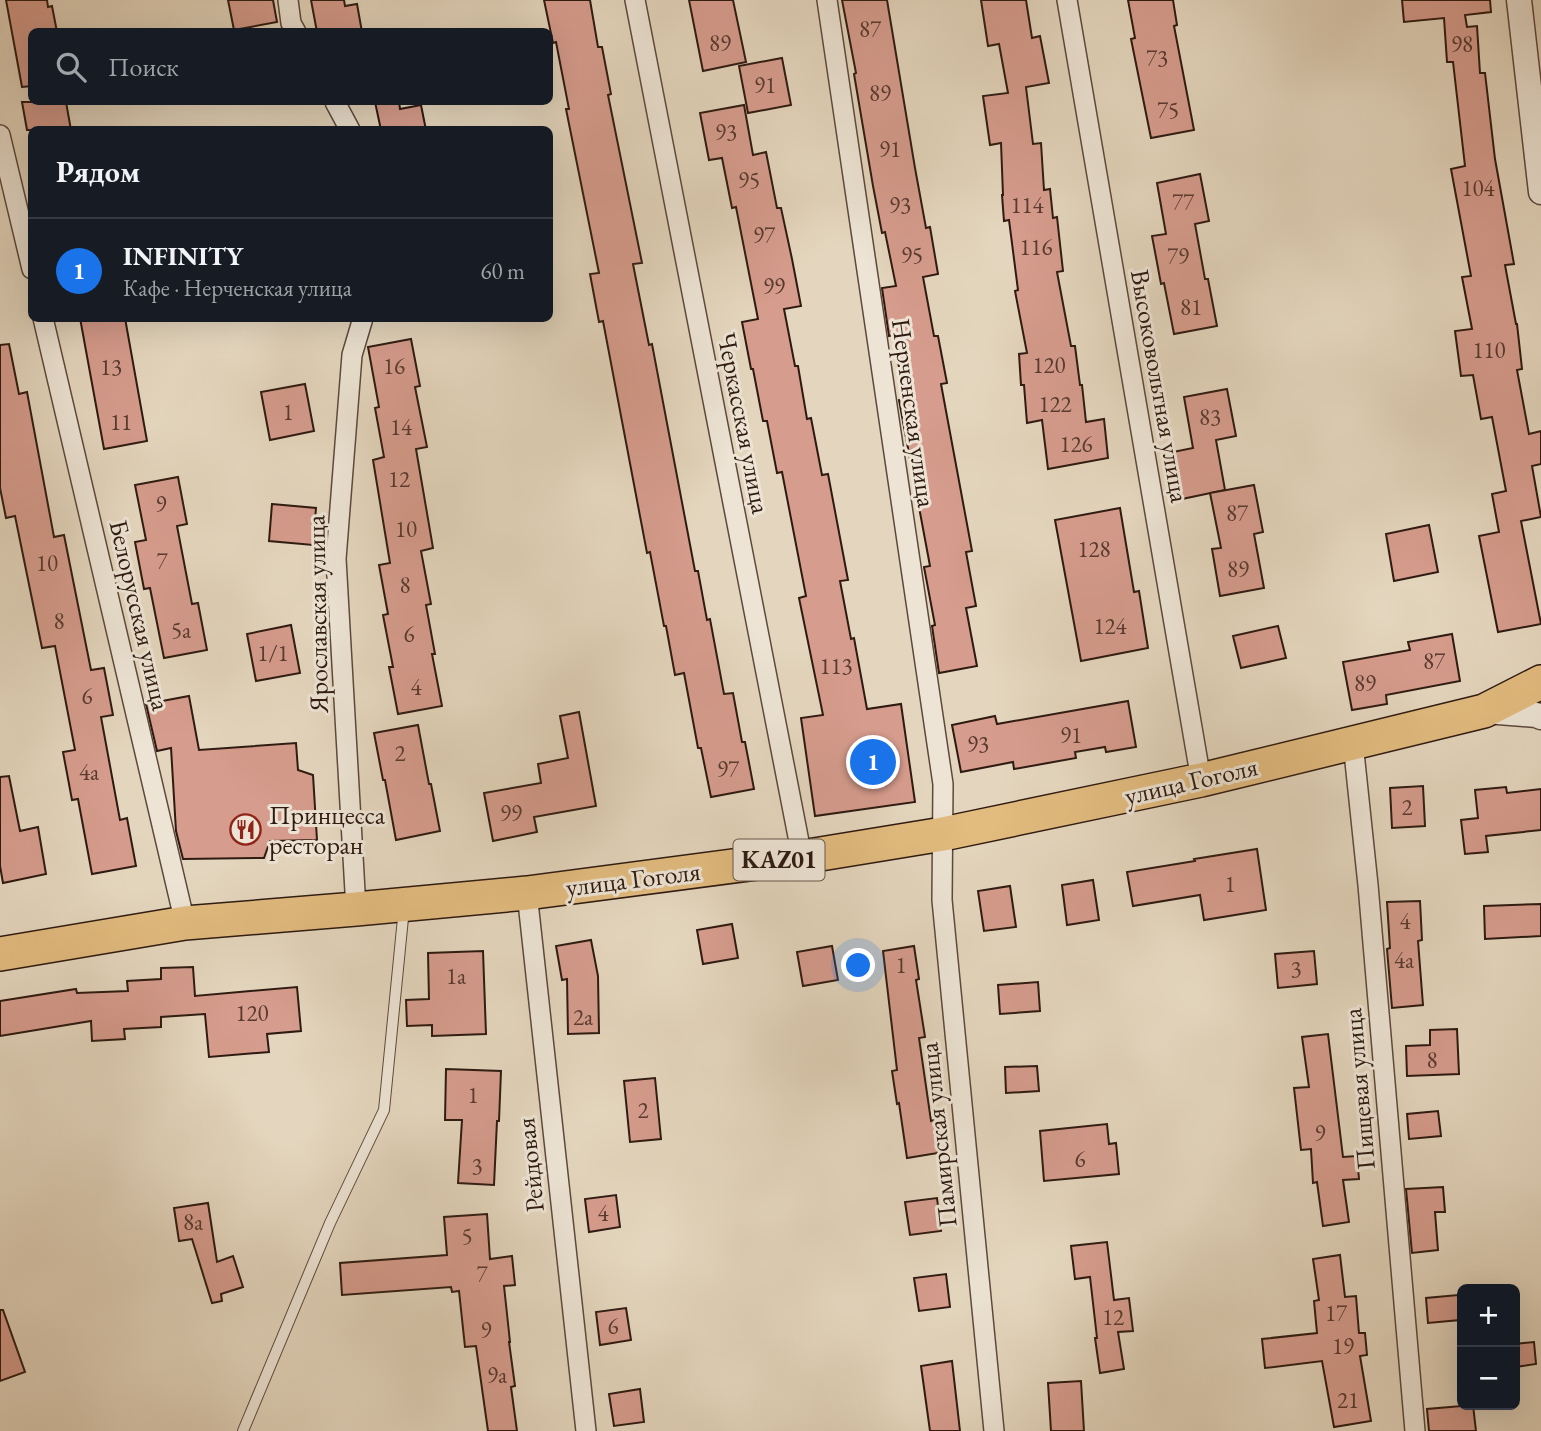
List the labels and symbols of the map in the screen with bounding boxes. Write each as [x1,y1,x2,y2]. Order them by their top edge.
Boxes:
house number: 87 [859,14,882,44]
house number: 89 [709,28,731,58]
house number: 98 [1451,29,1473,59]
house number: 73 [1146,43,1168,73]
house number: 91 [754,70,776,100]
house number: 89 [869,78,891,108]
house number: 75 [1157,95,1179,125]
house number: 93 [715,117,737,147]
house number: 91 [879,134,901,164]
house number: 95 [738,165,760,195]
house number: 104 [1461,173,1496,203]
house number: 77 [1172,187,1195,217]
house number: 93 [889,190,911,220]
house number: 114 [1010,190,1045,220]
house number: 97 [753,220,776,250]
house number: 116 [1019,232,1053,262]
house number: 95 [901,240,923,270]
house number: 79 [1167,241,1189,271]
street label: Высоковольтная улица [1123,267,1197,506]
house number: 99 [763,271,785,301]
house number: 81 [1180,292,1202,322]
street label: Нерченская улица [884,316,944,510]
street label: Черкасская улица [710,330,778,517]
house number: 110 [1472,335,1506,365]
house number: 120 [1032,350,1066,380]
house number: 16 [383,351,405,381]
house number: 13 [100,352,122,382]
house number: 122 [1038,389,1072,419]
house number: 1 [282,397,294,427]
house number: 83 [1199,402,1221,432]
house number: 11 [110,407,132,437]
house number: 14 [390,412,413,442]
house number: 126 [1059,429,1093,459]
house number: 12 [388,464,410,494]
house number: 9 [155,489,167,519]
house number: 87 [1226,498,1249,528]
street label: Ярославская улица [298,514,336,714]
house number: 10 [395,514,417,544]
street label: Белорусская улица [102,516,179,714]
house number: 128 [1077,534,1111,564]
house number: 7 [156,546,168,576]
house number: 10 [36,548,58,578]
house number: 89 [1227,554,1249,584]
house number: 8 [399,570,411,600]
house number: 8 [53,606,65,636]
house number: 124 [1093,611,1128,641]
house number: 5a [171,615,192,645]
house number: 6 [403,619,415,649]
house number: 1/1 [257,638,289,668]
house number: 87 [1423,646,1446,676]
house number: 113 [819,651,853,681]
house number: 89 [1354,668,1376,698]
house number: 4 [410,672,422,702]
house number: 6 [81,681,93,711]
house number: 91 [1060,720,1082,750]
house number: 93 [967,729,989,759]
pin: 1 [850,736,896,788]
house number: 2 [394,738,406,768]
street label: улица Гоголя [1121,749,1261,813]
house number: 97 [717,754,740,784]
house number: 4а [79,757,100,787]
house number: 2 [1401,792,1413,822]
place label: Принцесса ресторан [269,798,386,862]
house number: 99 [500,798,522,828]
restaurant icon: Принцесса ресторан [229,813,263,847]
road number: KАZ01 [734,840,824,880]
street label: улица Гоголя [564,854,702,904]
house number: 1 [1224,869,1236,899]
house number: 4 [1399,906,1411,936]
house number: 4а [1394,945,1415,975]
your location [841,948,875,982]
house number: 1 [895,950,907,980]
house number: 3 [1290,954,1302,984]
house number: 1а [446,961,467,991]
house number: 120 [235,998,269,1028]
house number: 2а [573,1002,594,1032]
street label: Пищевая улица [1335,1006,1383,1171]
street label: Памирская улица [911,1040,965,1229]
house number: 8 [1426,1045,1438,1075]
house number: 1 [467,1080,479,1110]
house number: 2 [637,1095,649,1125]
street label: Рейдовая [508,1116,552,1214]
house number: 9 [1314,1118,1326,1148]
house number: 6 [1074,1144,1086,1174]
house number: 3 [471,1151,483,1181]
house number: 4 [597,1198,609,1228]
house number: 8а [183,1207,204,1237]
house number: 5 [461,1221,473,1251]
house number: 7 [476,1259,488,1289]
house number: 17 [1325,1298,1348,1328]
house number: 12 [1102,1302,1124,1332]
house number: 6 [607,1311,619,1341]
house number: 9 [480,1315,492,1345]
house number: 19 [1332,1331,1354,1361]
house number: 9а [487,1360,508,1390]
house number: 21 [1337,1385,1359,1415]

